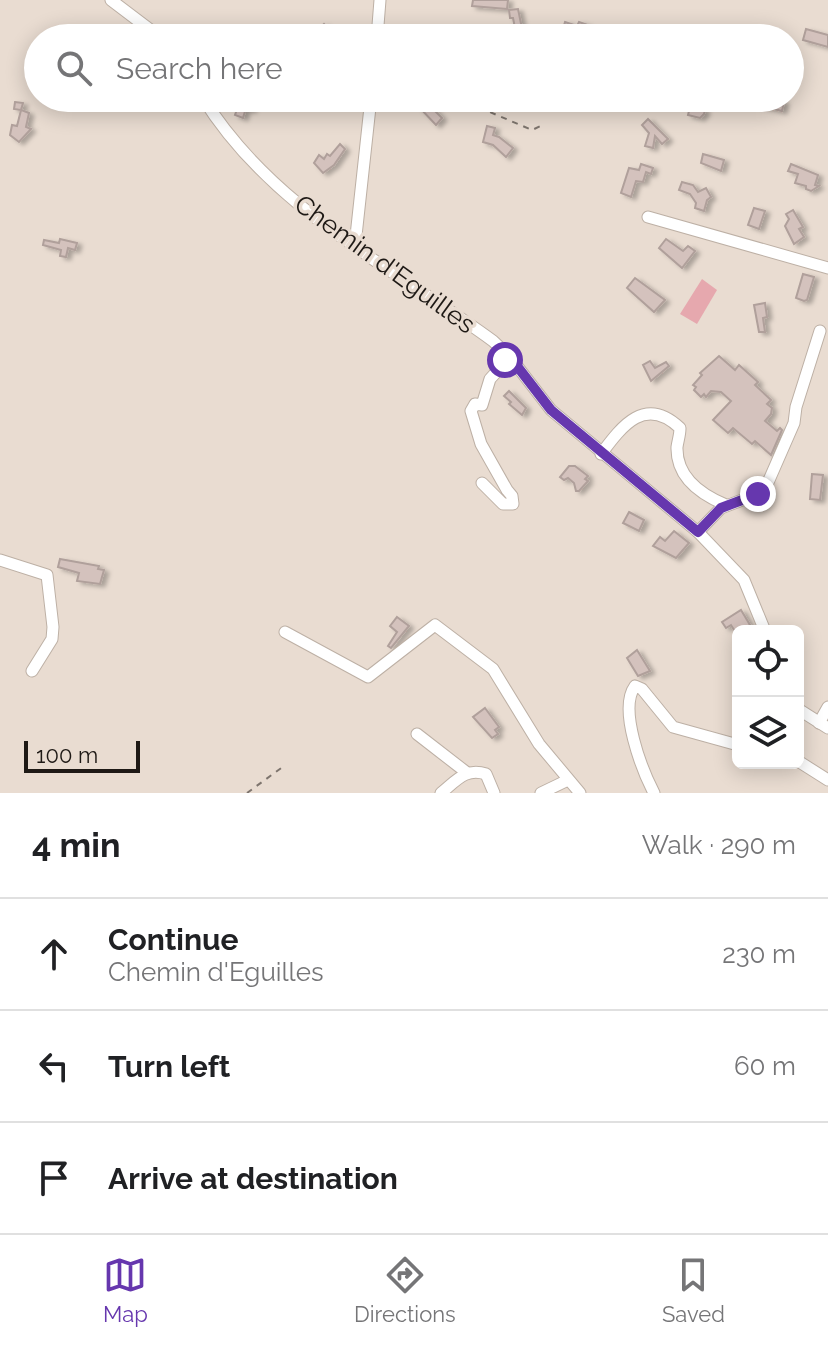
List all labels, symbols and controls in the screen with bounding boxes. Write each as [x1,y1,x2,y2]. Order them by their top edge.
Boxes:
search box [24,24,804,112]
icon: search [52,46,96,90]
text: Search here [116,51,283,86]
street label: Chemin d'Eguilles [289,189,481,339]
route start [487,342,523,378]
route end [740,476,776,512]
map controls [732,625,804,769]
button: locate [732,625,804,697]
button: layers [732,697,804,769]
scale bar [24,737,140,773]
text: 100 m [36,742,98,768]
text: 4 min [32,825,120,865]
text: Walk · 290 m [642,830,796,860]
text: Continue [108,922,239,957]
icon: ahead [32,932,76,976]
text: 230 m [722,939,796,969]
text: Chemin d'Eguilles [108,957,324,987]
icon: left [32,1044,76,1088]
text: Turn left [108,1049,230,1084]
text: 60 m [734,1051,796,1081]
icon: arrive [32,1156,76,1200]
text: Arrive at destination [108,1161,398,1196]
tab: Map [103,1253,148,1327]
tab: Directions [354,1253,456,1327]
tab: Saved [662,1253,725,1327]

